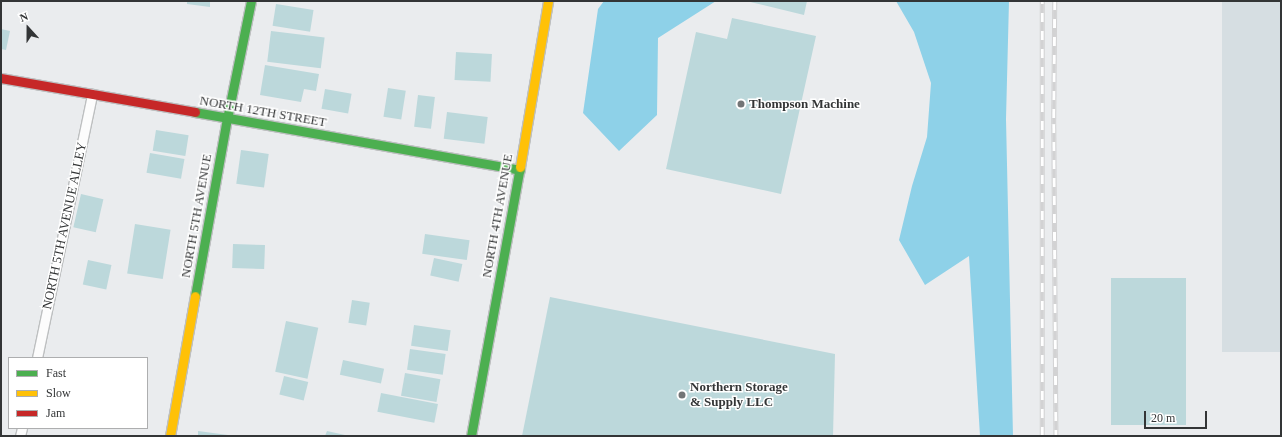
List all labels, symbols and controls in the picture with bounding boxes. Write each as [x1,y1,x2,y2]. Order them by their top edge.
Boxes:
north arrow [8,8,48,48]
text: N [18,10,30,24]
street label: NORTH 12TH STREET [198,93,328,131]
place label: Thompson Machine [749,96,860,112]
marker: Thompson Machine [736,99,746,109]
street label: NORTH 5TH AVENUE ALLEY [39,140,91,312]
street label: NORTH 5TH AVENUE [178,153,216,279]
street label: NORTH 4TH AVENUE [479,153,517,279]
legend [8,357,148,429]
text: Fast [46,366,66,380]
place label: Northern Storage & Supply LLC [690,380,788,411]
text: Slow [46,386,71,400]
marker: Northern Storage & Supply LLC [677,390,687,400]
scale bar [1146,403,1209,429]
text: Jam [46,406,65,420]
text: 20 m [1151,411,1175,425]

